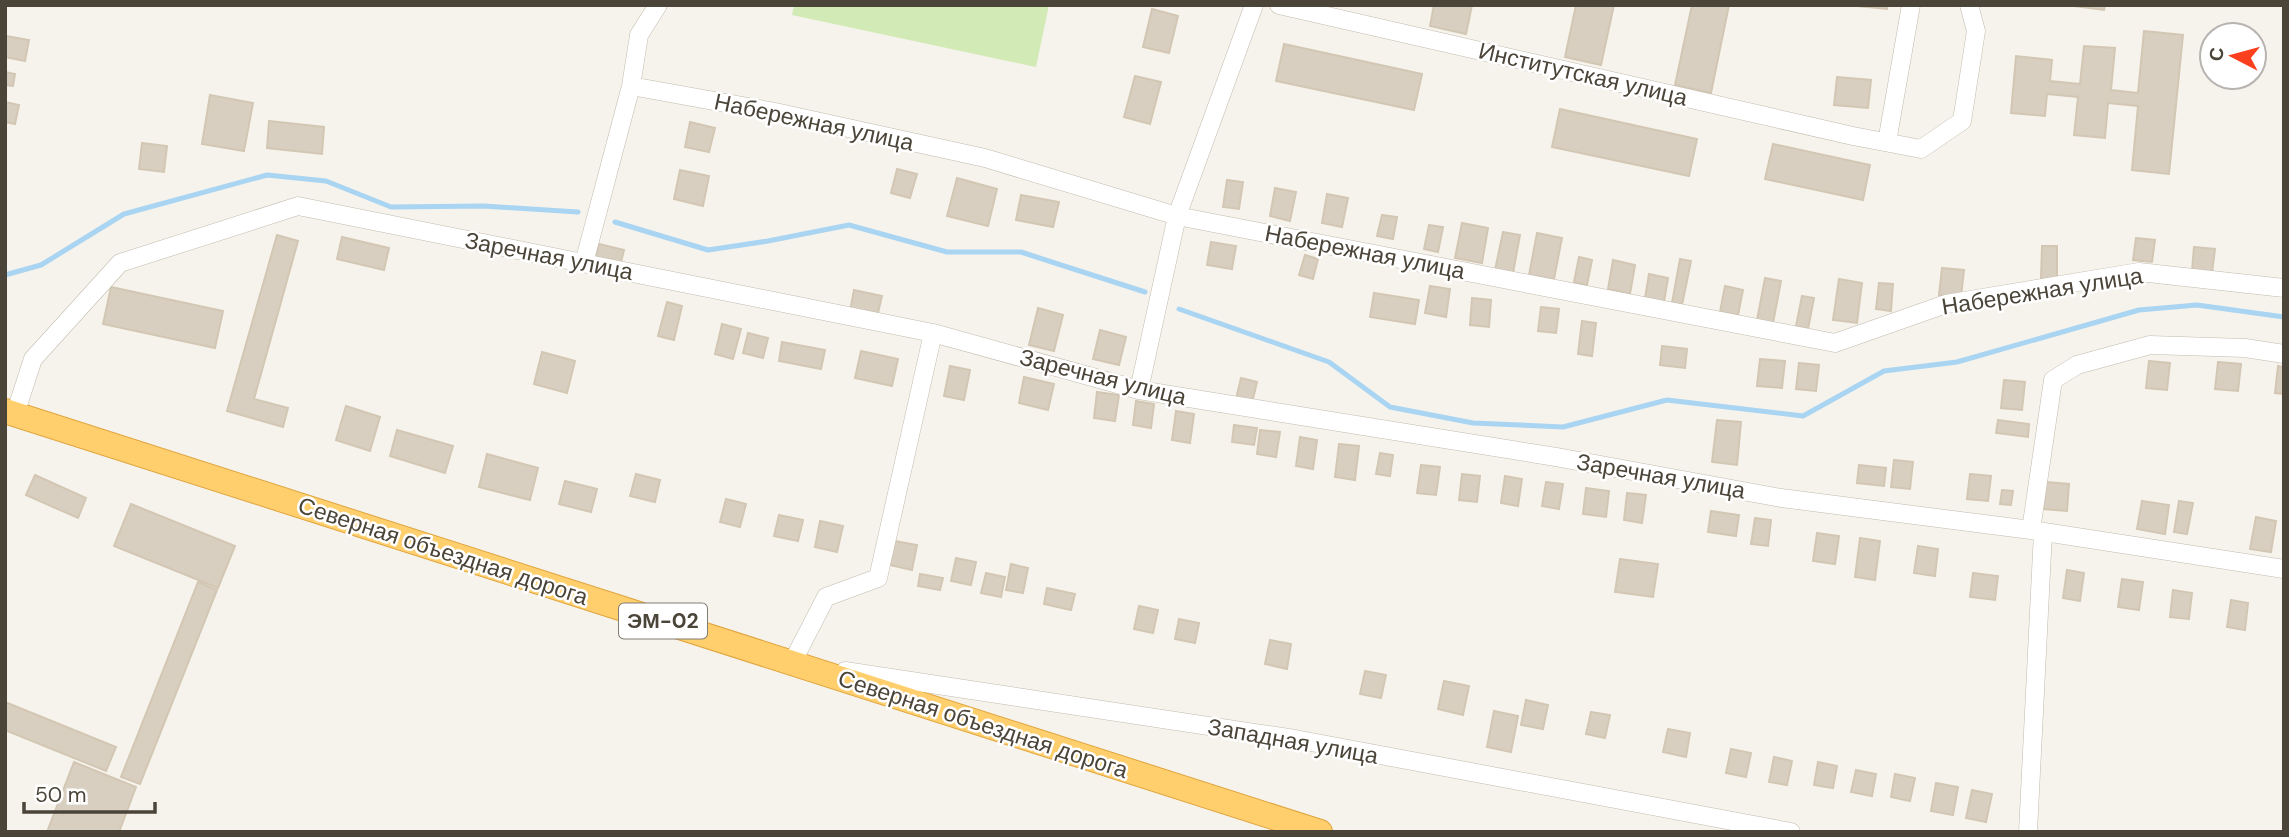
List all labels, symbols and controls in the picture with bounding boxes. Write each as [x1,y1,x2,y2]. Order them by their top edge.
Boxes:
north arrow [2198,21,2268,91]
street label: Институтская улица [1476,35,1691,113]
text: С [2203,46,2230,62]
street label: Набережная улица [712,86,917,158]
street label: Набережная улица [1262,218,1468,286]
street label: Заречная улица [462,225,636,287]
street label: Набережная улица [1939,260,2145,322]
street label: Заречная улица [1017,342,1190,412]
street label: Заречная улица [1574,446,1748,506]
street label: Северная объездная дорога [294,490,592,612]
road number: ЭМ-02 [619,604,707,638]
street label: Северная объездная дорога [834,663,1132,785]
street label: Западная улица [1205,711,1381,771]
scale bar [24,770,156,814]
text: 50 m [35,781,86,809]

